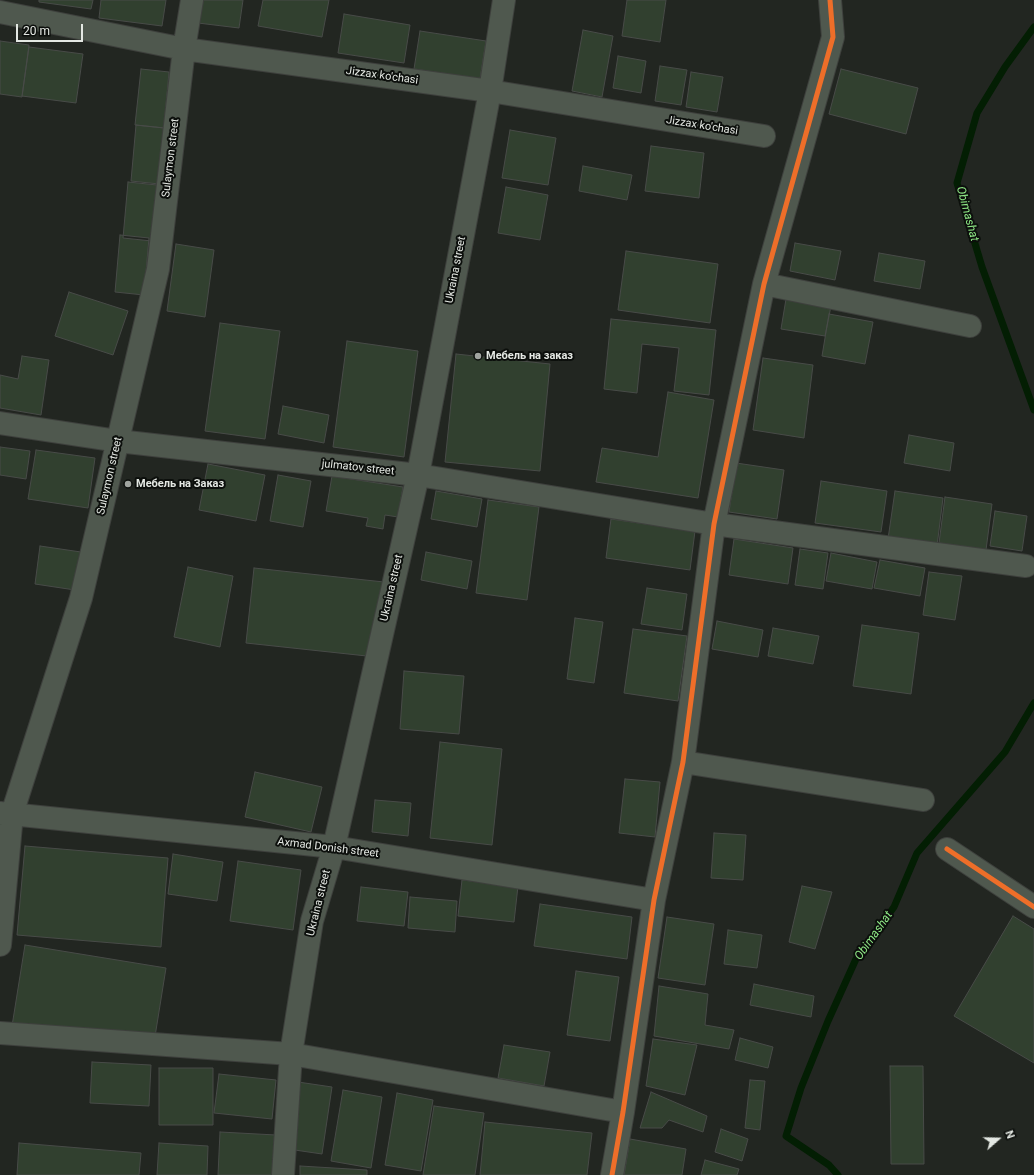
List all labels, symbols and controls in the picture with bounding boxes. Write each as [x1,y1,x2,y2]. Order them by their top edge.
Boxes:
scale bar [18,16,85,42]
text: 20 m [23,24,50,38]
street label: Jizzax ko'chasi [345,64,419,88]
street label: Jizzax ko'chasi [665,114,739,138]
street label: Sulaymon street [160,118,182,198]
water label: Obimashat [953,185,981,243]
street label: Ukraina street [443,235,469,305]
place label: Мебель на заказ [486,349,573,363]
marker: Мебель на заказ [473,351,483,361]
street label: Sulaymon street [95,436,125,516]
street label: julmatov street [321,458,395,478]
place label: Мебель на Заказ [136,477,224,491]
marker: Мебель на Заказ [123,479,133,489]
street label: Ukraina street [378,553,406,623]
street label: Axmad Donish street [277,835,379,861]
street label: Ukraina street [304,868,334,938]
water label: Obimashat [852,909,896,963]
north arrow [978,1119,1018,1159]
text: N [1002,1129,1017,1141]

